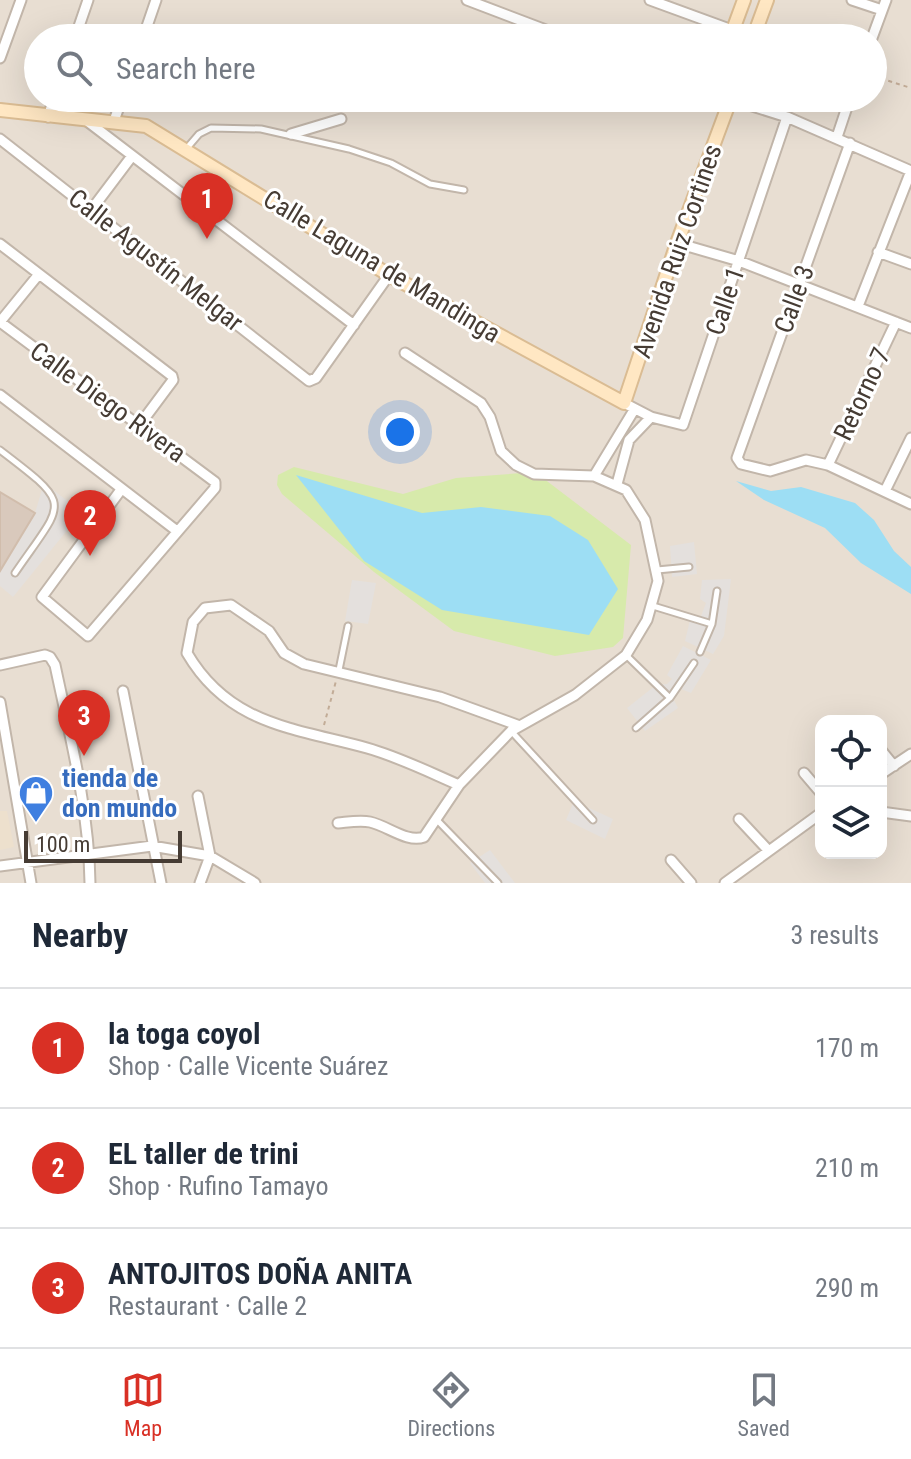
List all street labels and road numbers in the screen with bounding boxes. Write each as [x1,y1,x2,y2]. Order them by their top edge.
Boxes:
street label: Avenida Ruiz Cortines [626,140,728,362]
street label: Calle Agustín Melgar [63,183,249,337]
street label: Calle Laguna de Mandinga [258,183,506,349]
street label: Calle 3 [768,261,820,337]
street label: Calle 1 [699,263,751,339]
street label: Calle Diego Rivera [24,336,192,468]
street label: Retorno 7 [828,343,896,445]

